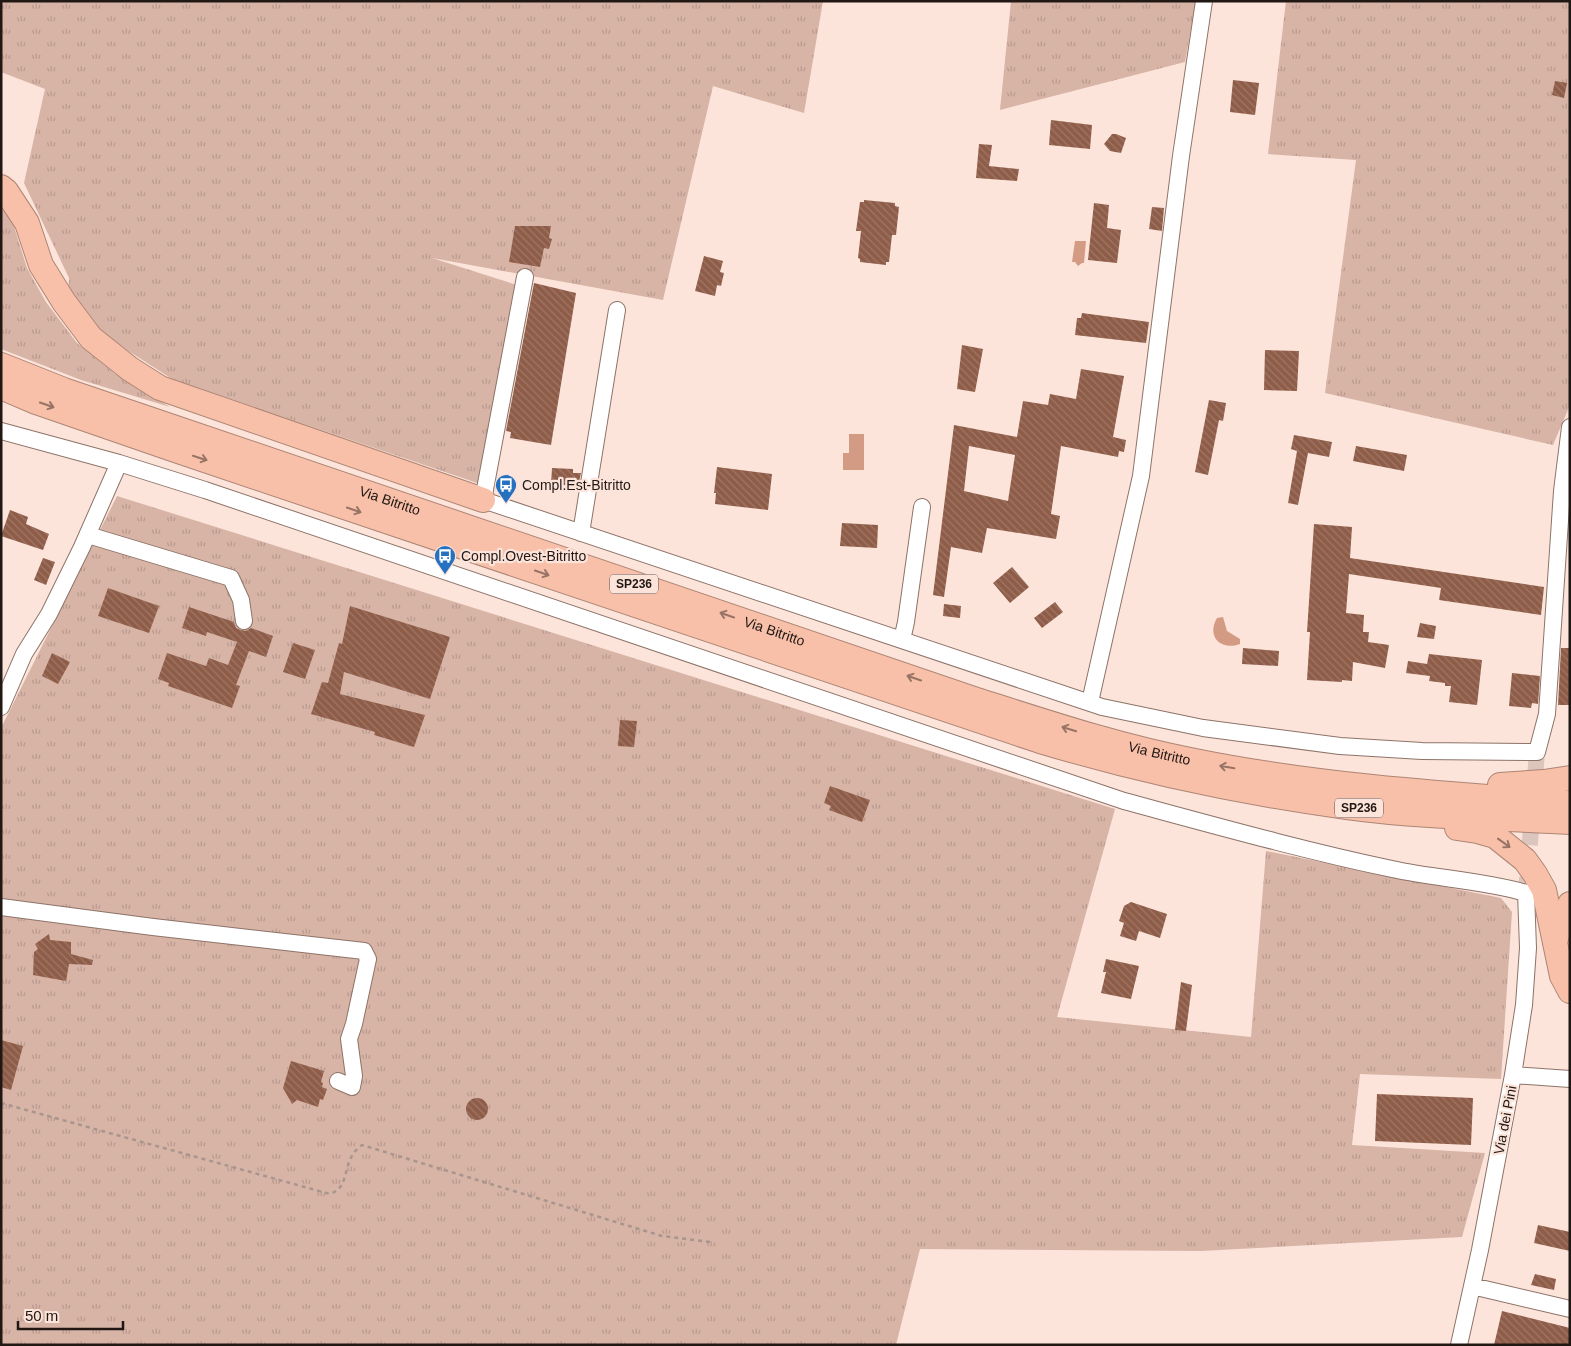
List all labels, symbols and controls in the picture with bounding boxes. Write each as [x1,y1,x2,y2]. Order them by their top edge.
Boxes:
one-way arrow [38,401,54,410]
one-way arrow [192,454,207,463]
bus stop icon: Compl.Est-Bitritto [494,473,518,504]
place label: Compl.Est-Bitritto [522,477,631,493]
street label: Via Bitritto [357,483,423,519]
one-way arrow [346,506,362,515]
bus stop icon: Compl.Ovest-Bitritto [433,544,457,575]
place label: Compl.Ovest-Bitritto [461,548,586,564]
one-way arrow [533,568,549,578]
road number: SP236 [610,574,658,594]
one-way arrow [720,610,736,619]
street label: Via Bitritto [742,613,807,649]
one-way arrow [907,673,923,683]
one-way arrow [1061,724,1077,733]
street label: Via Bitritto [1126,738,1192,768]
one-way arrow [1219,761,1235,771]
road number: SP236 [1335,798,1383,818]
one-way arrow [1497,838,1511,848]
street label: Via dei Pini [1490,1084,1520,1156]
scale bar [18,1298,122,1330]
text: 50 m [25,1307,58,1324]

